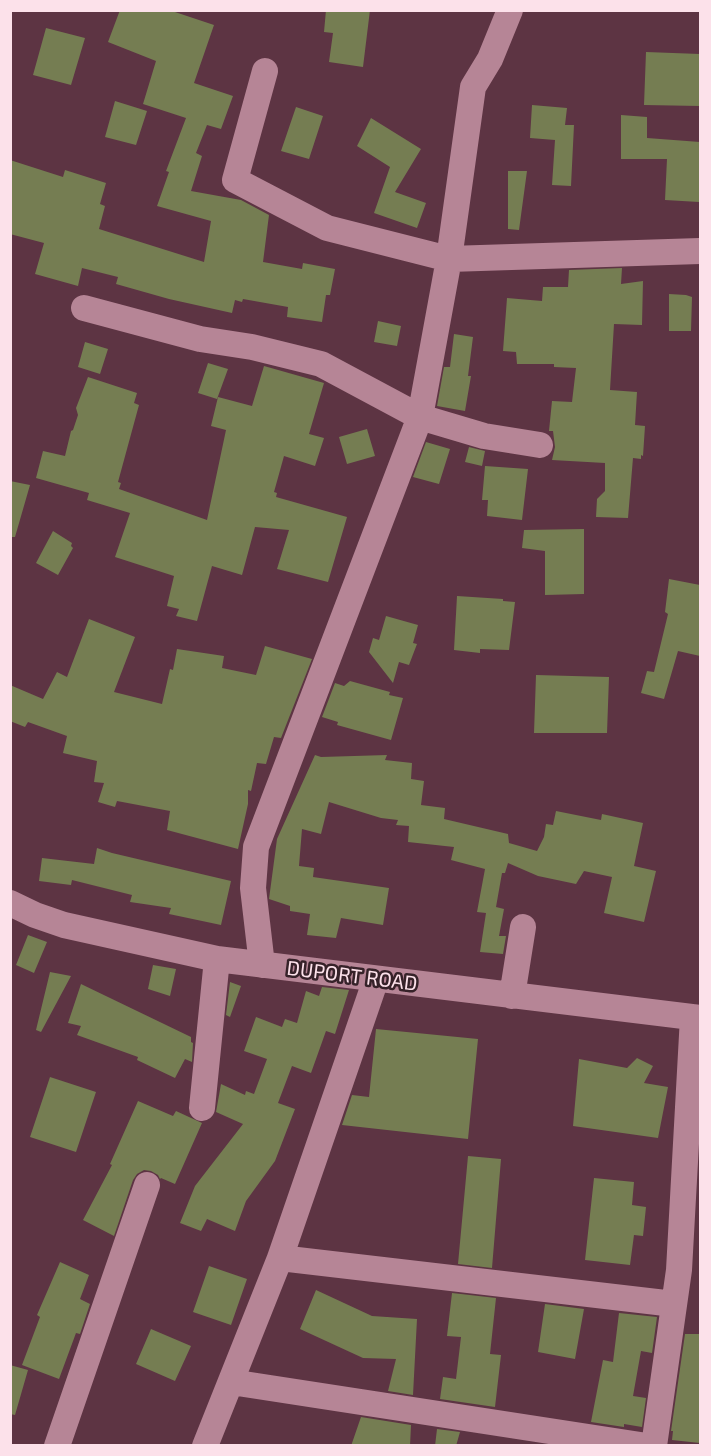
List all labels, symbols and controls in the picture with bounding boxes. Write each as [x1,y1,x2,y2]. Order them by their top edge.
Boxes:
street label: DUPORT ROAD [285,956,419,996]

